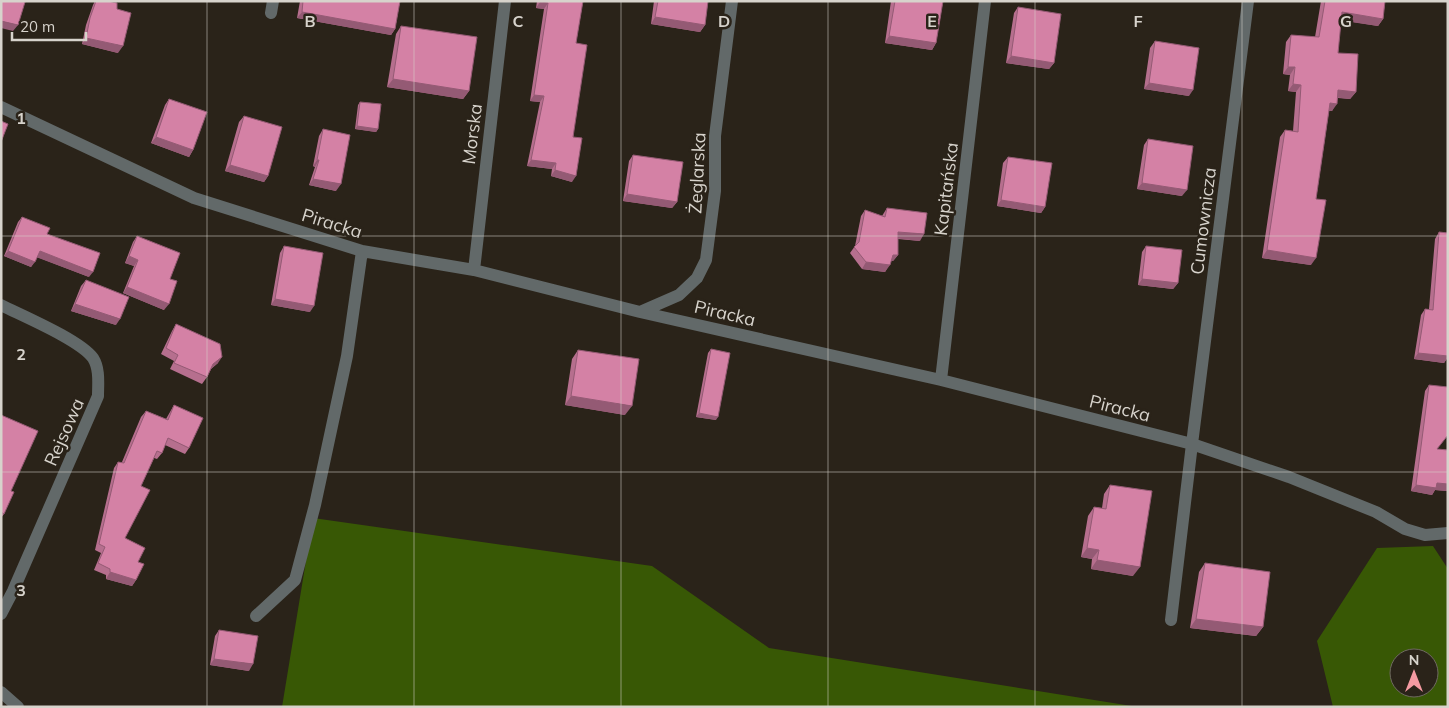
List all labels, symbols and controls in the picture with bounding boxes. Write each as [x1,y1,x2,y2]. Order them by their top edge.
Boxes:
scale bar [12,10,86,42]
text: B [304,11,316,31]
text: C [513,11,524,31]
text: D [718,11,730,31]
text: E [927,11,937,31]
text: F [1133,11,1143,31]
text: G [1340,11,1352,31]
text: 20 m [20,17,55,36]
street label: Morska [457,102,487,166]
text: 1 [16,108,26,128]
street label: Żeglarska [683,132,711,214]
street label: Kapitańska [929,141,963,237]
street label: Cumownicza [1185,166,1221,276]
street label: Piracka [299,203,365,243]
street label: Piracka [692,295,758,331]
text: 2 [16,344,26,364]
street label: Piracka [1087,389,1153,427]
street label: Rejsowa [39,395,89,469]
text: 3 [16,580,26,600]
north arrow [1389,648,1439,698]
text: N [1409,651,1419,669]

